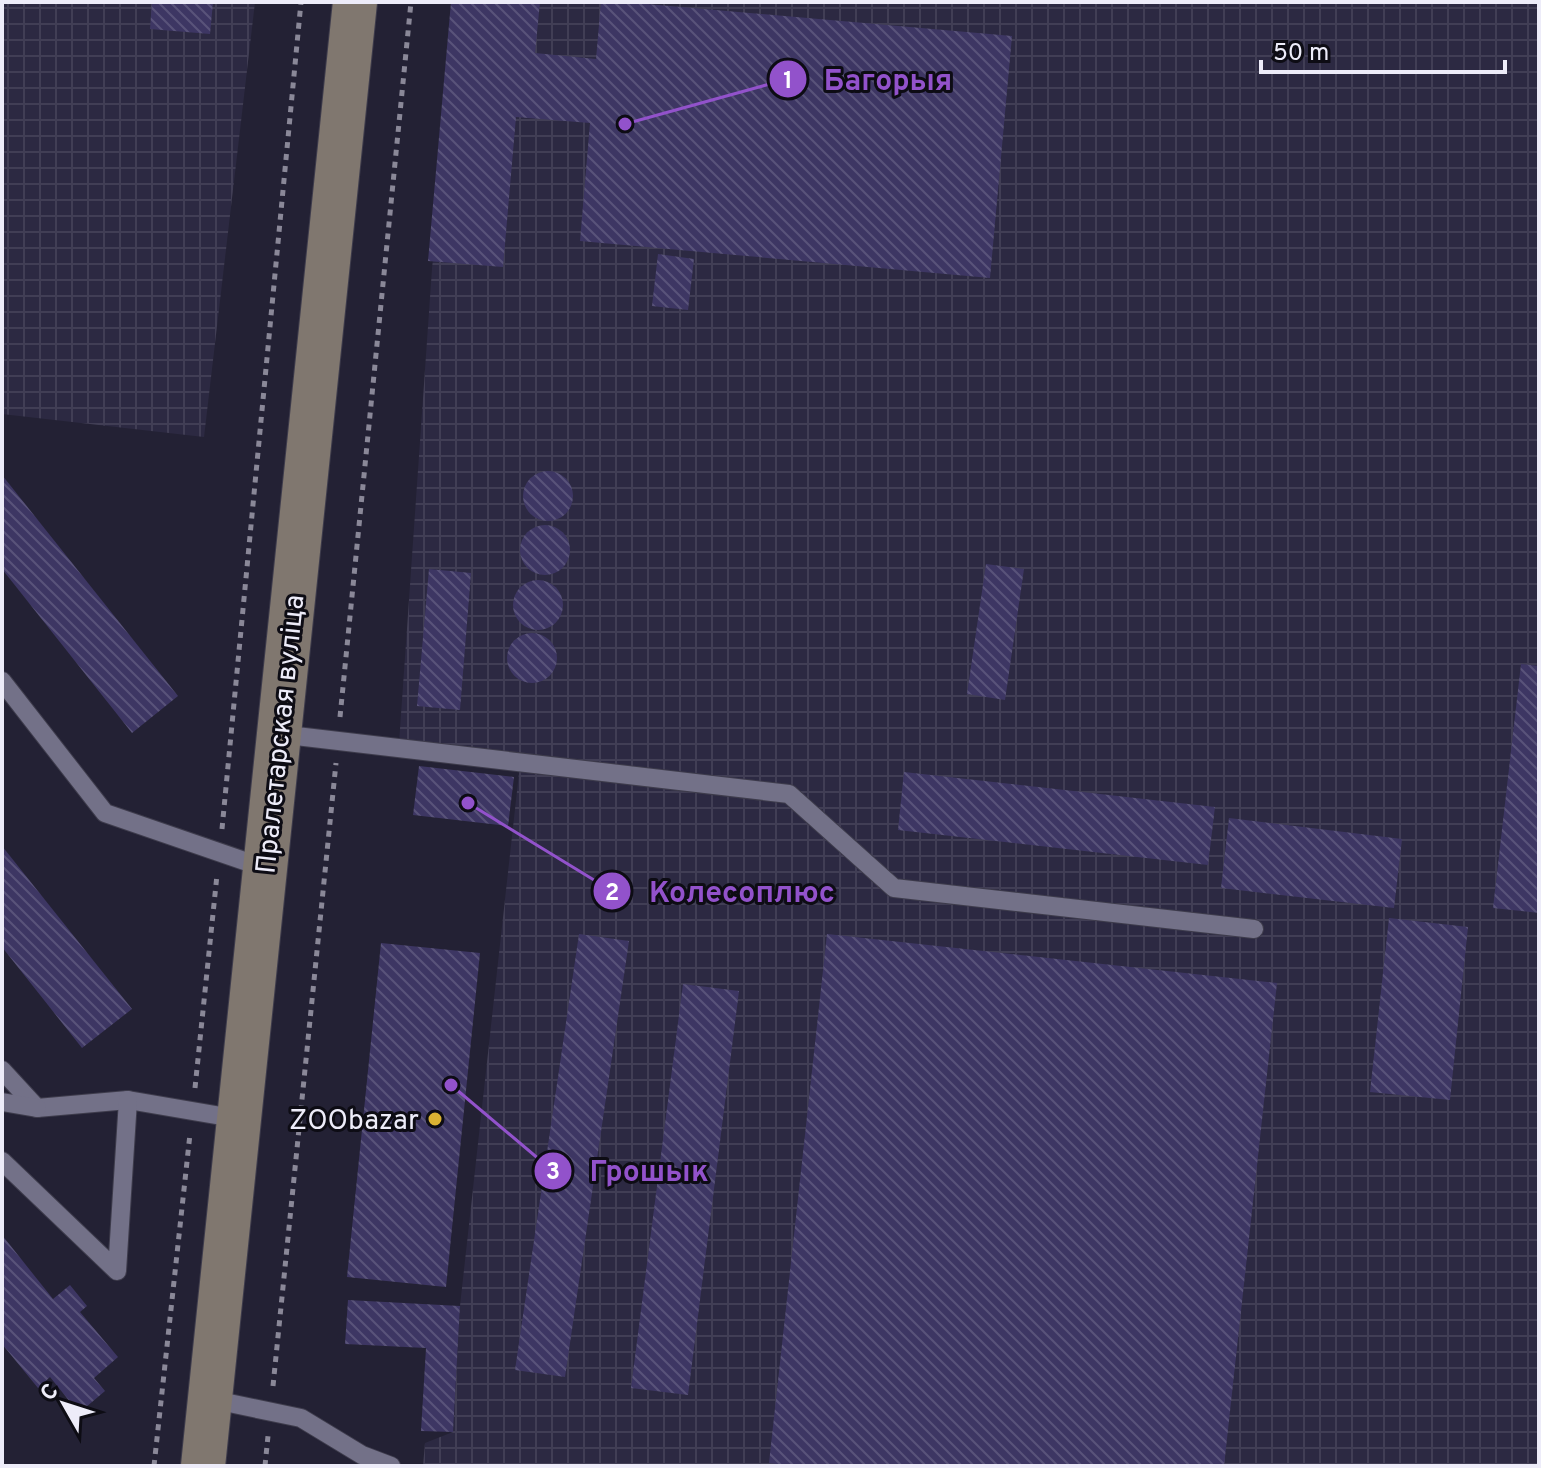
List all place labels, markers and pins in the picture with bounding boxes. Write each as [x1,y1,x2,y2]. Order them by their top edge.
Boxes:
callout: Багорыя [768,52,968,106]
callout: Колесоплюс [592,864,851,918]
place label: ZOObazar [289,1104,419,1140]
marker: ZOObazar [426,1110,444,1128]
callout: Грошык [533,1144,724,1198]

